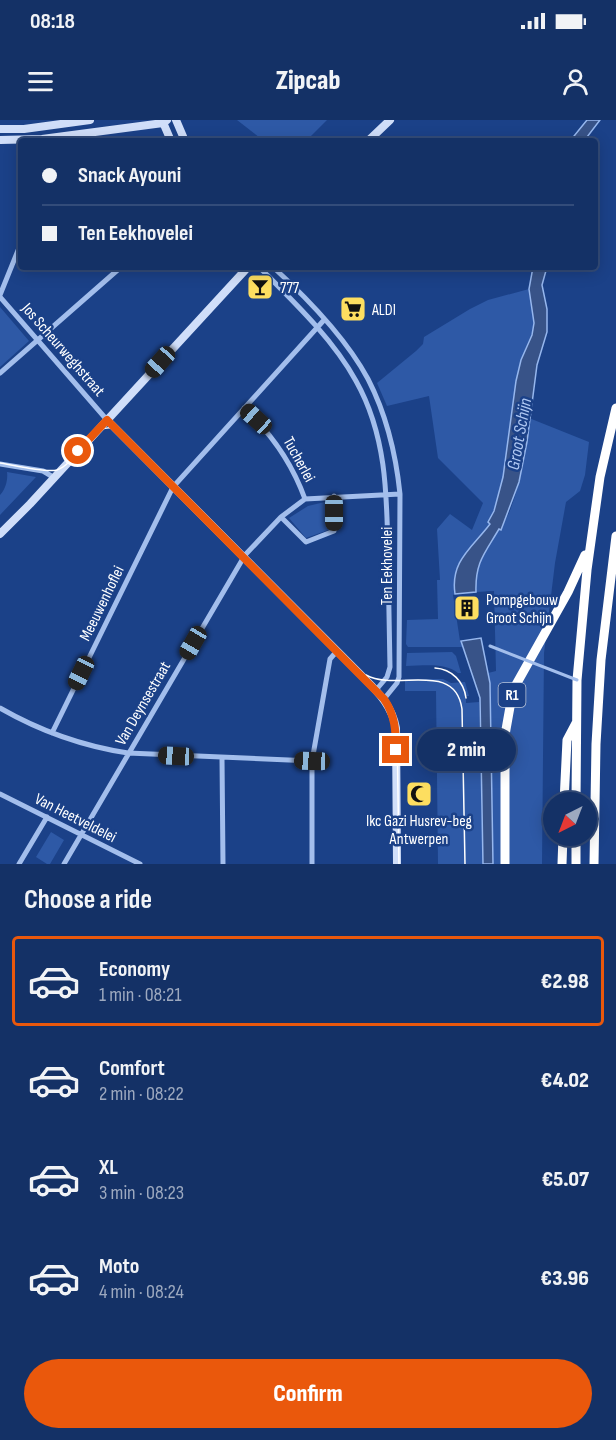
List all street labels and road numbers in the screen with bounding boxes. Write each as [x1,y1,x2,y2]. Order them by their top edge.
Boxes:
street label: Jos Scheurweghstraat [17,299,108,400]
street label: Tucherlei [279,434,319,486]
street label: Ten Eekhovelei [378,527,397,605]
street label: Meeuwenhoflei [76,563,129,644]
street label: Van Deynsestraat [112,658,175,749]
road number: R1 [498,683,526,707]
street label: Van Heetveldelei [31,790,119,847]

